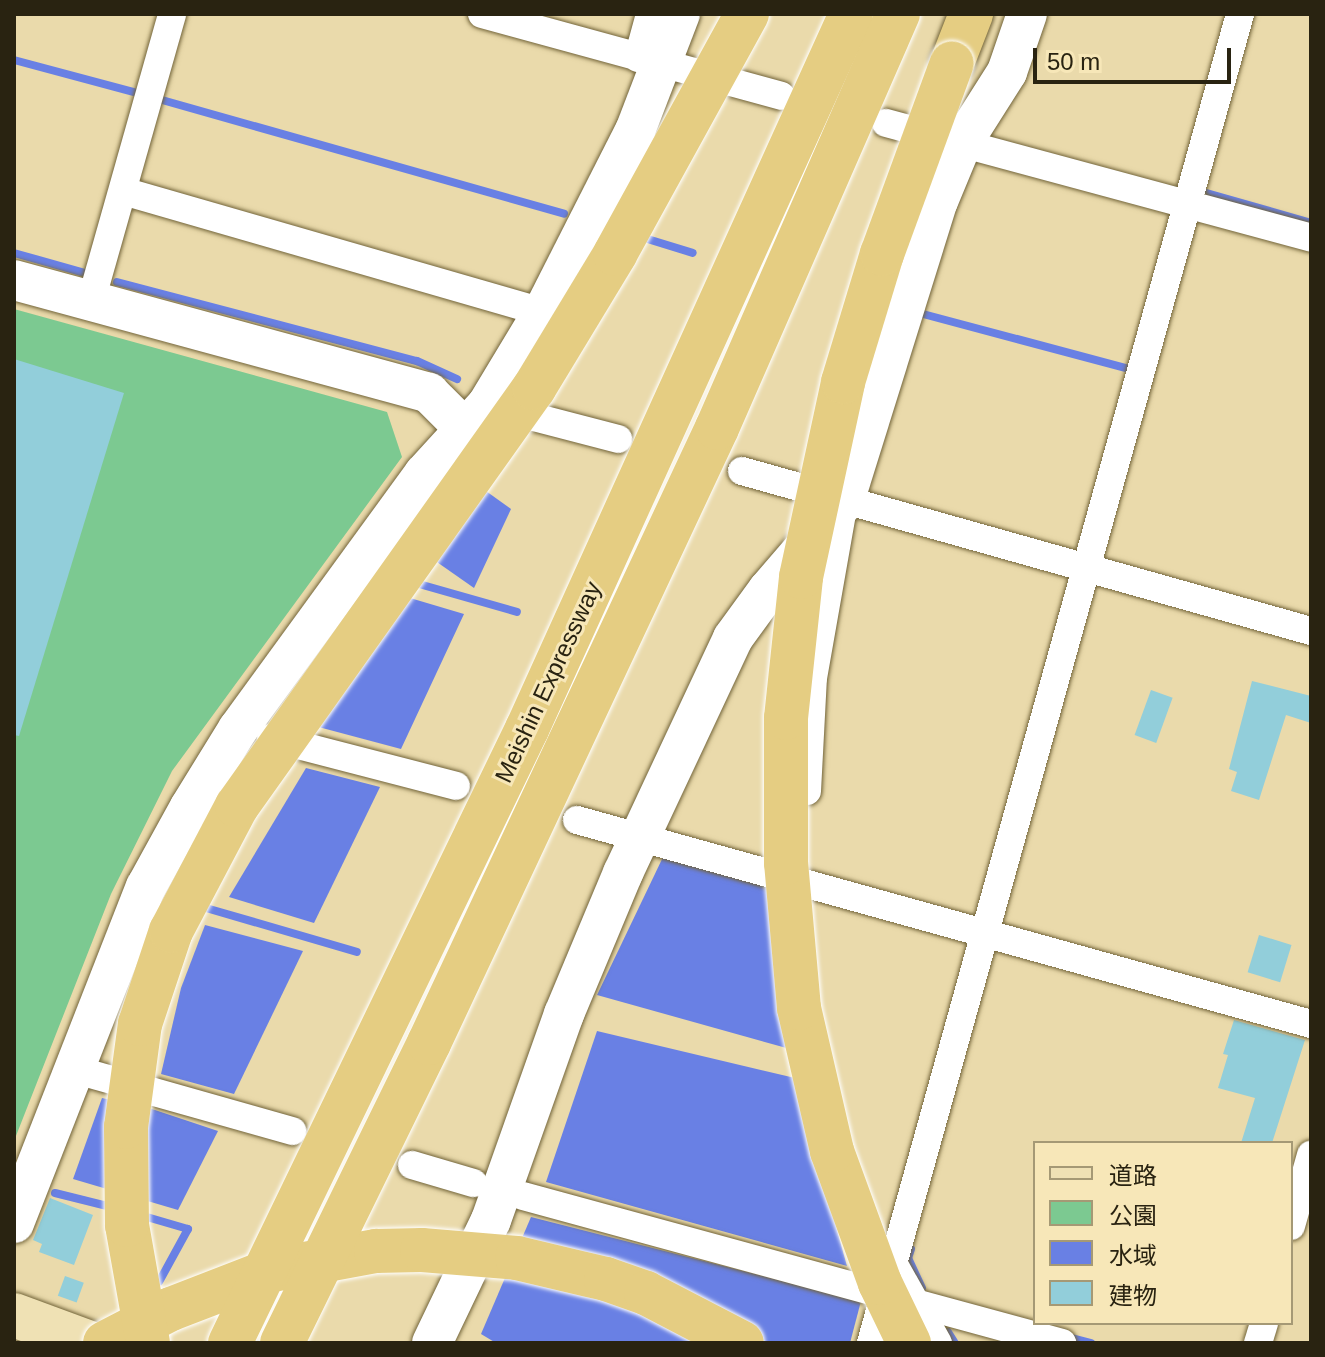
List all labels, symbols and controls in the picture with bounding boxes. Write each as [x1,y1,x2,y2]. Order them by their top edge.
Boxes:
scale bar [1037,32,1235,82]
text: 50 m [1047,48,1100,75]
street label: Meishin Expressway [489,577,607,787]
legend [1033,1141,1293,1325]
text: 道路 [1109,1162,1157,1189]
text: 公園 [1109,1202,1157,1229]
text: 水域 [1109,1242,1157,1269]
text: 建物 [1109,1282,1157,1309]

